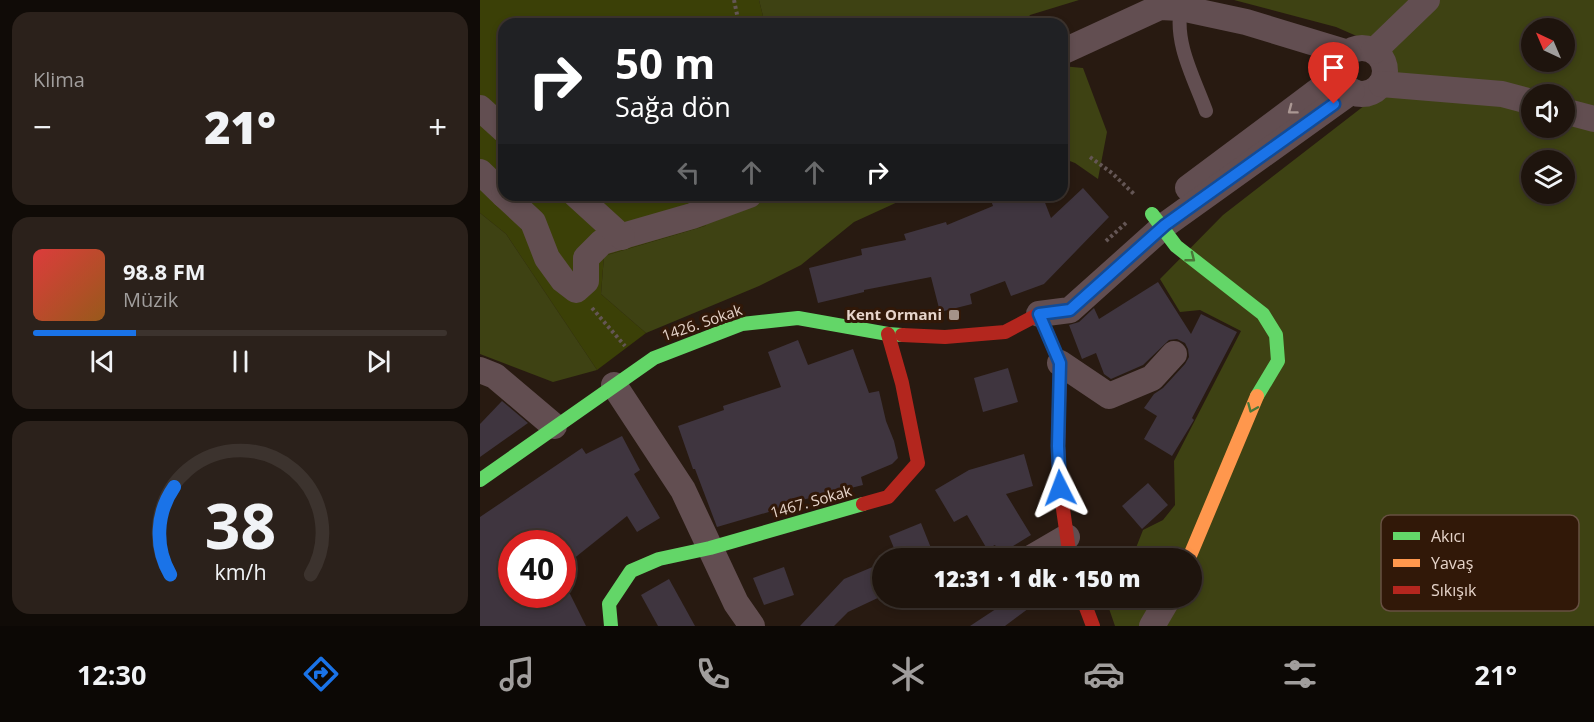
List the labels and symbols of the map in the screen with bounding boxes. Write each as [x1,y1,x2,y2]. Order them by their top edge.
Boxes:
north arrow [1521,18,1575,72]
pin [1308,42,1359,104]
one-way arrow [1288,102,1299,113]
one-way arrow [1184,250,1195,261]
street label: 1426. Sokak [659,299,745,345]
place label: Kent Ormani [846,304,942,324]
marker: Kent Ormani [947,308,961,322]
one-way arrow [1248,401,1260,412]
position arrow [1028,456,1092,520]
street label: 1467. Sokak [768,480,854,522]
legend [1381,515,1579,611]
text: Akıcı [1431,525,1465,547]
speed limit sign: 40 [498,530,576,608]
text: Yavaş [1431,552,1473,574]
text: Sıkışık [1431,579,1477,601]

